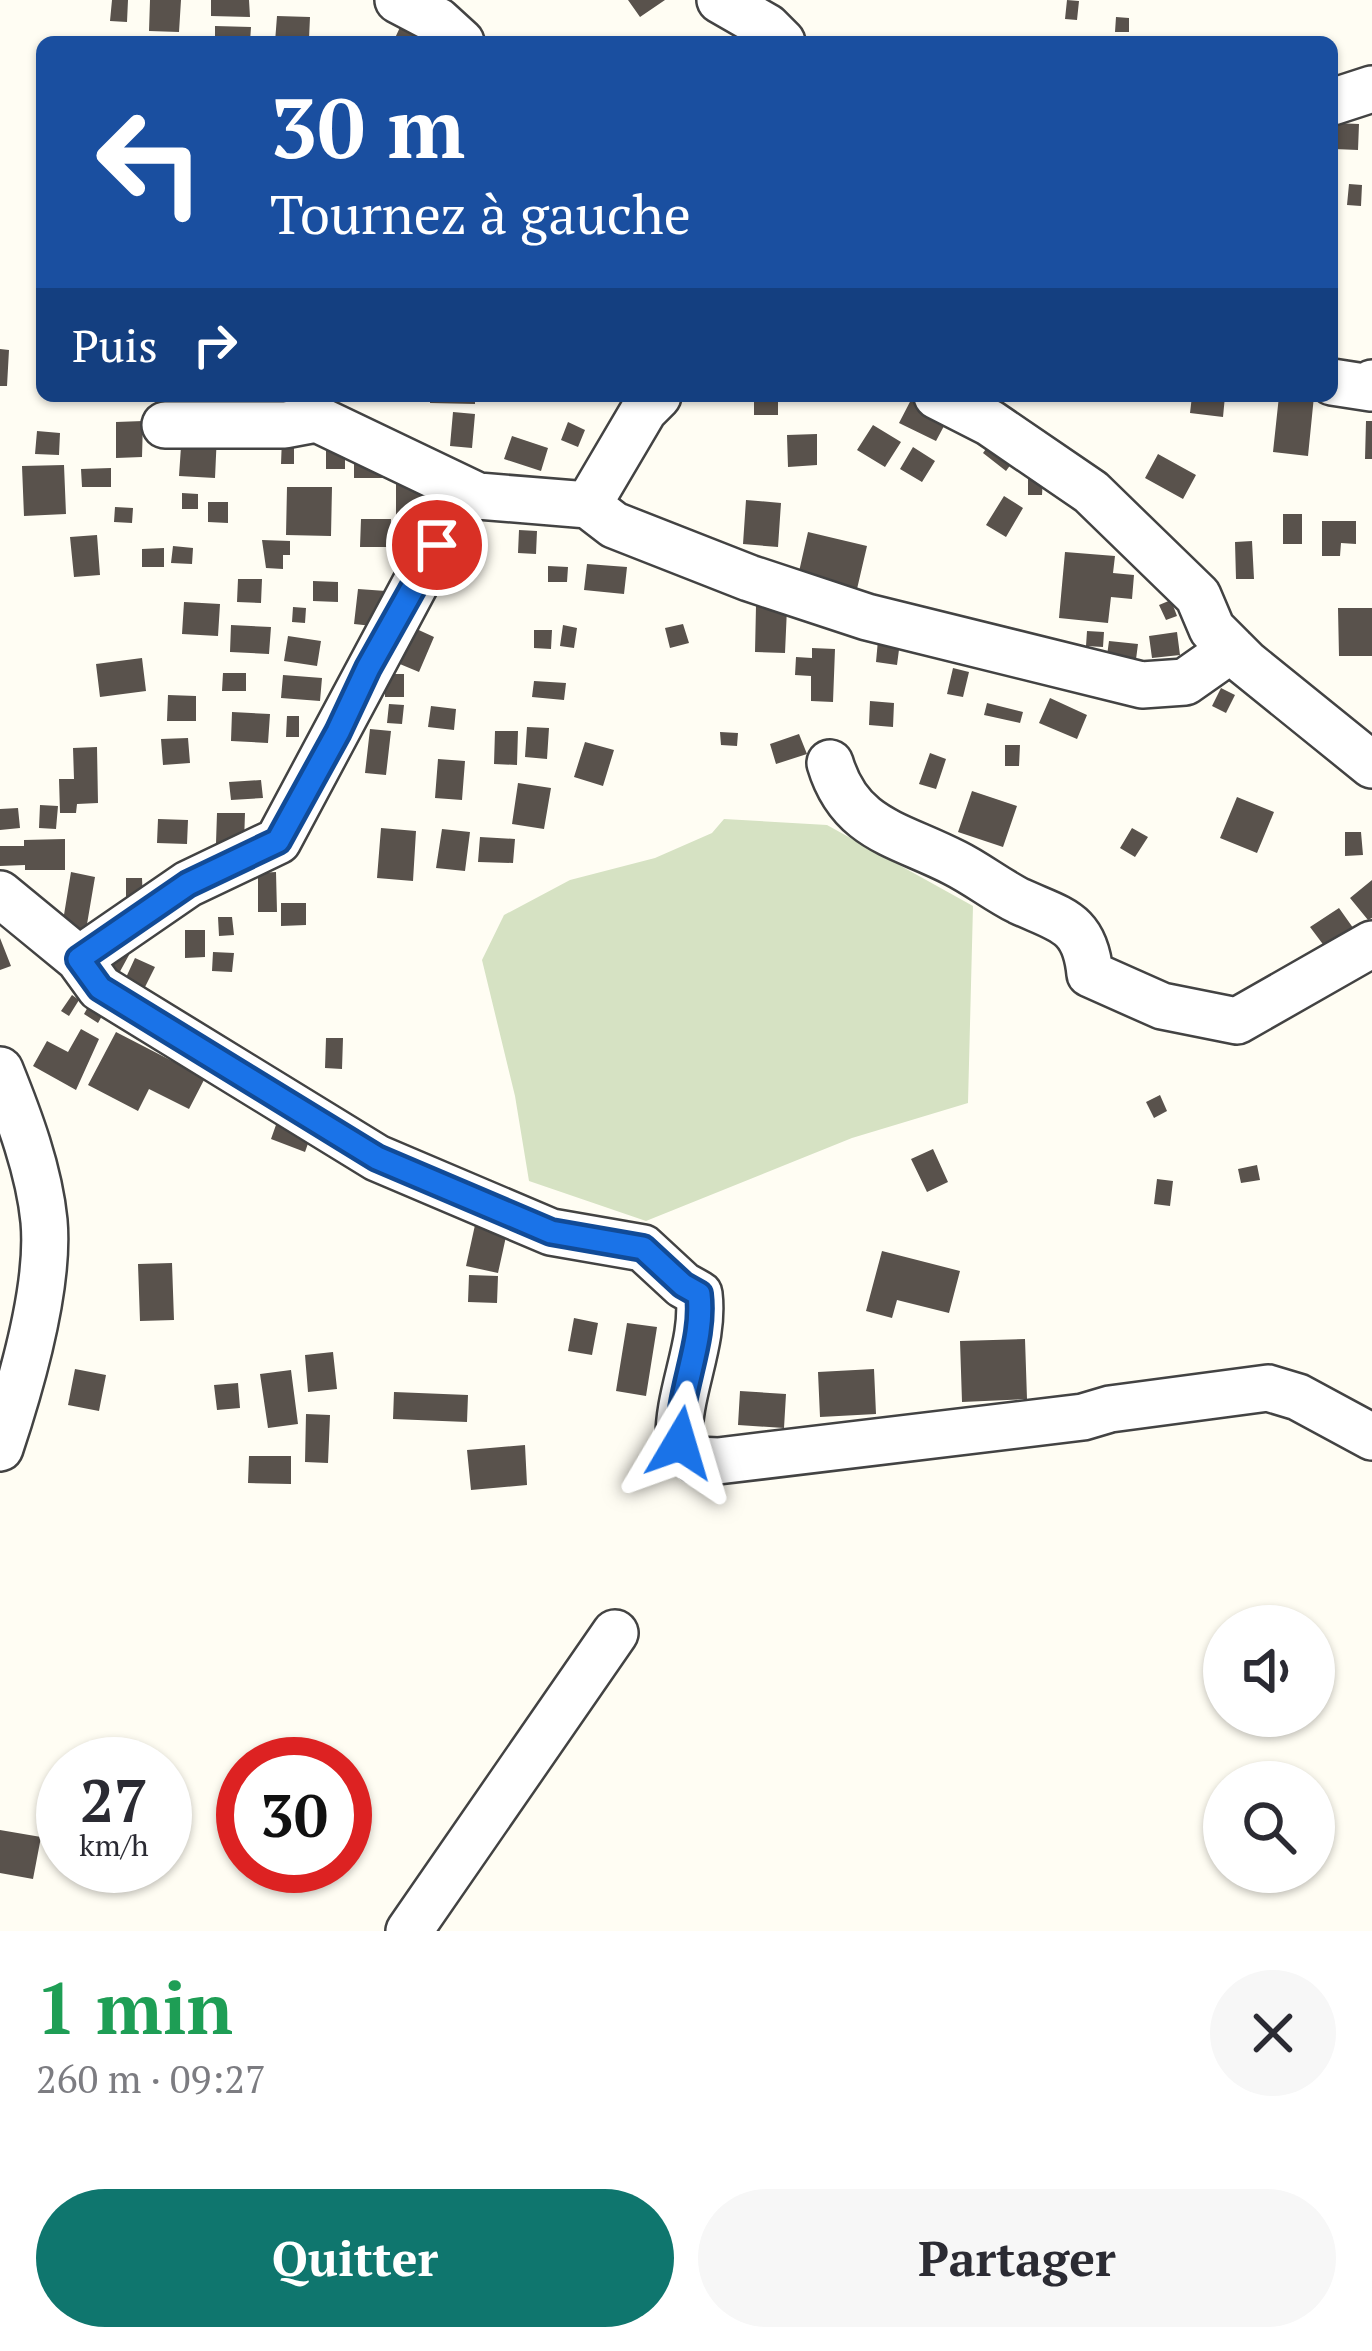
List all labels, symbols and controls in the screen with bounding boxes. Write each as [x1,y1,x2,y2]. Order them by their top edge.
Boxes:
text: 30 m [270,71,465,182]
icon: left [72,84,228,240]
text: Tournez à gauche [270,178,691,249]
icon: right [182,312,248,378]
text: Puis [72,315,158,375]
pin [386,494,488,596]
icon: arrive [404,512,470,578]
position arrow [617,1380,743,1506]
map controls [1203,1605,1335,1893]
button: sound [1203,1605,1335,1737]
speed limit sign: 30 [216,1737,372,1893]
text: 27 [80,1760,148,1839]
button: search [1203,1761,1335,1893]
text: km/h [79,1825,149,1865]
text: 1 min [36,1959,233,2055]
button: close [1210,1970,1336,2096]
text: 260 m · 09:27 [36,2052,266,2104]
button: Quitter [36,2189,674,2327]
button: Partager [698,2189,1336,2327]

